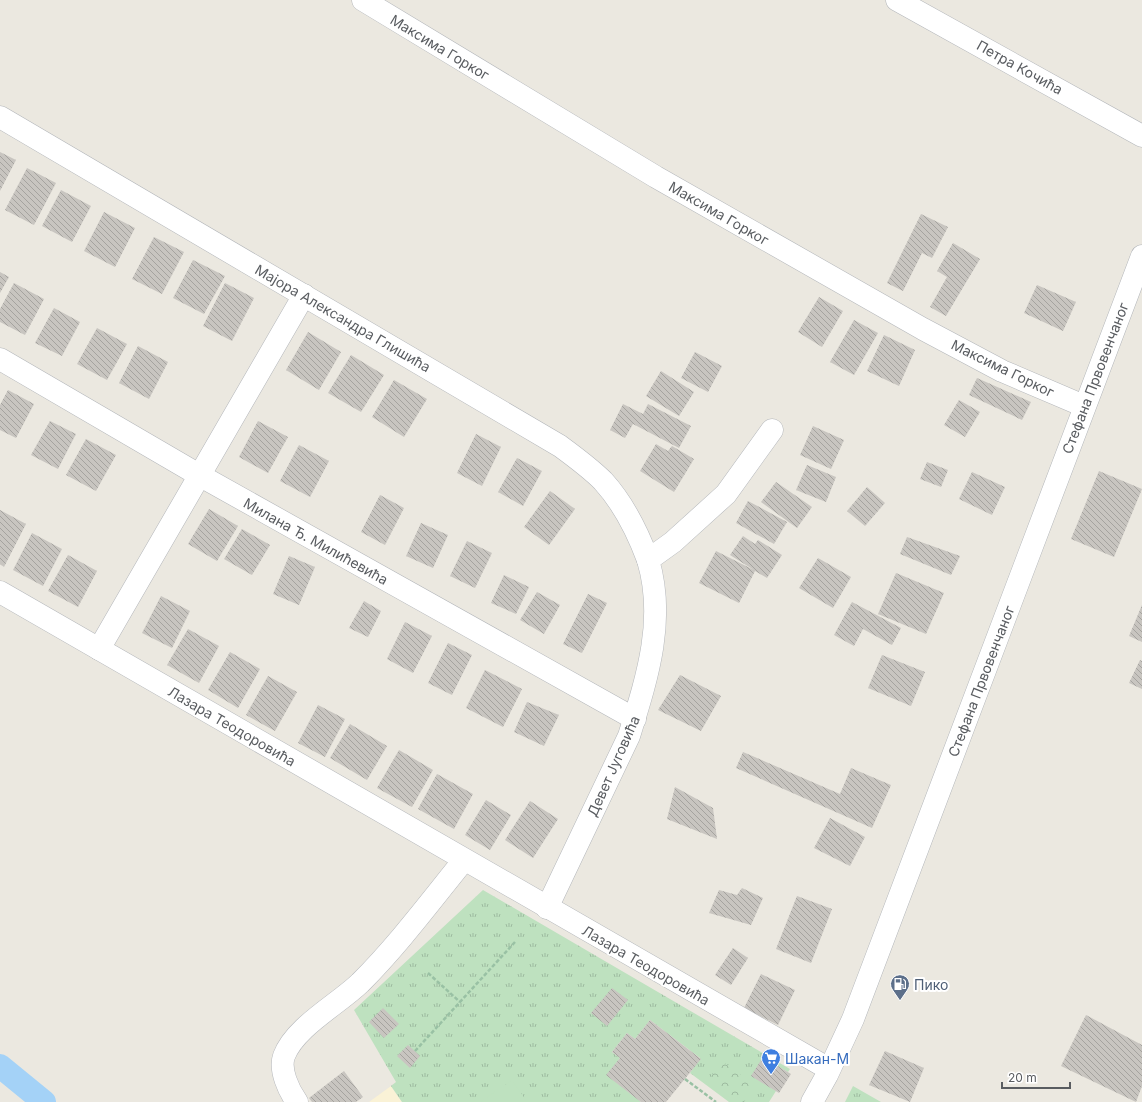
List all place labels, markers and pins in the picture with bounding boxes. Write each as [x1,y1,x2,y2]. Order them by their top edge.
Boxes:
fuel station icon: Пико [889,973,911,1001]
place label: Пико [914,976,948,993]
supermarket icon: Шакан-М [760,1047,782,1075]
place label: Шакан-М [785,1050,849,1067]

